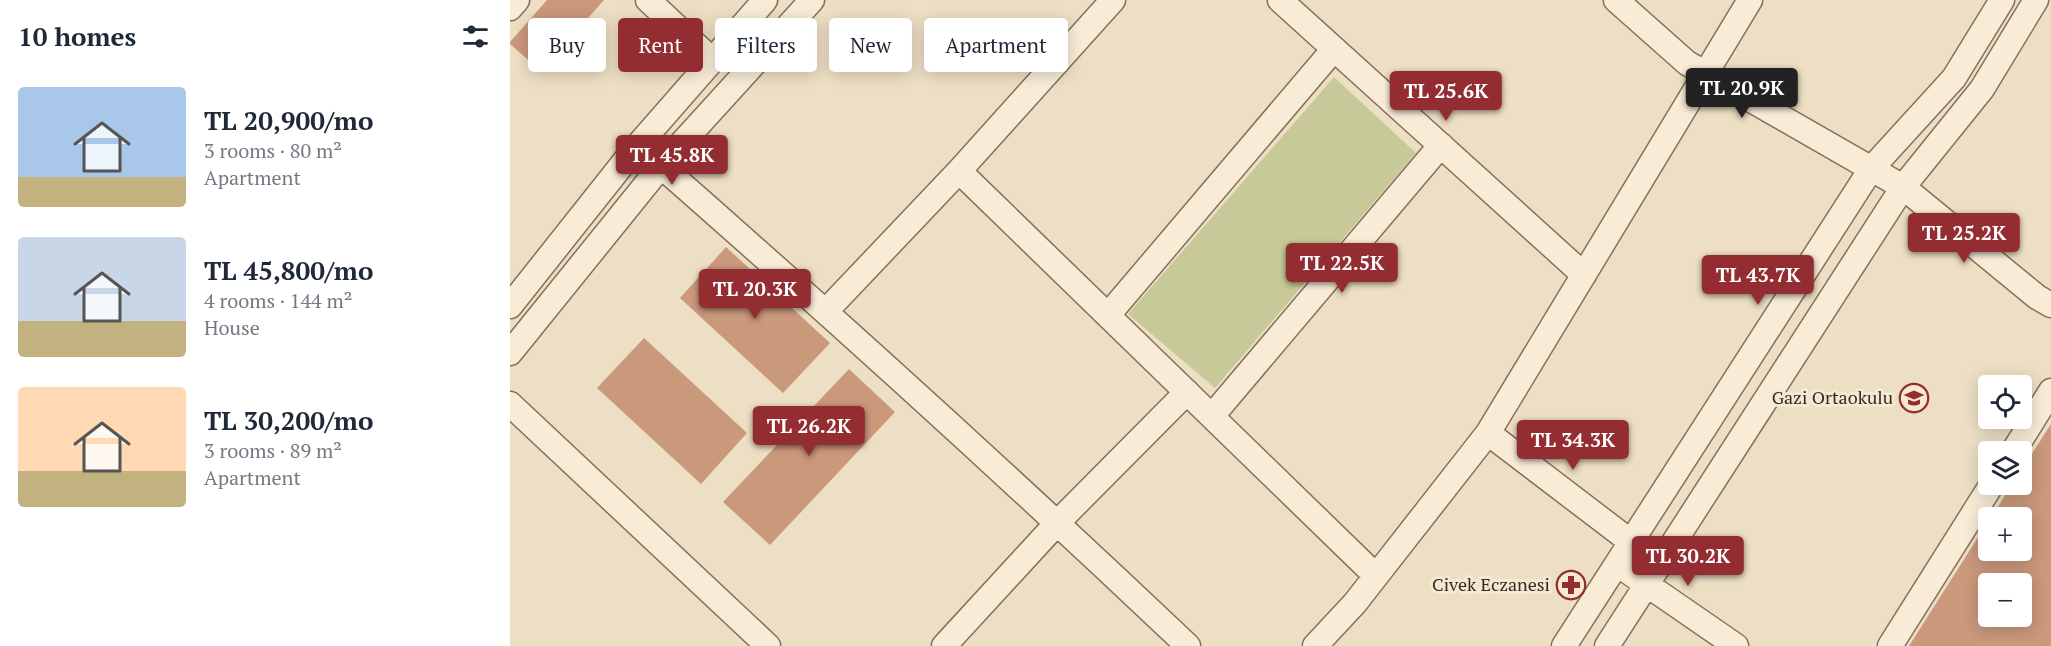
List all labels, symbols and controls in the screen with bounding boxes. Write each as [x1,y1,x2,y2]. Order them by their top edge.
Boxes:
chip: Buy [528,18,606,72]
chip: Rent [618,18,703,72]
chip: Filters [715,18,817,72]
chip: New [829,18,912,72]
chip: Apartment [924,18,1068,72]
text: 10 homes [18,19,136,53]
icon: filters [459,20,492,53]
pin: TL 20.9K [1680,68,1804,119]
pin: TL 25.6K [1384,71,1508,122]
text: TL 20.9K [1700,74,1784,101]
text: TL 25.6K [1404,77,1488,104]
text: TL 20,900/mo [204,103,373,137]
icon: home [66,111,138,183]
pin: TL 45.8K [610,135,734,186]
text: 3 rooms · 80 m² [204,137,342,164]
text: TL 45.8K [630,141,714,168]
text: Apartment [204,164,301,191]
pin: TL 25.2K [1902,213,2026,264]
text: TL 25.2K [1922,219,2006,246]
pin: TL 22.5K [1280,243,1404,294]
text: TL 22.5K [1300,249,1384,276]
text: TL 45,800/mo [204,253,373,287]
pin: TL 43.7K [1696,255,1820,306]
icon: home [66,261,138,333]
text: TL 43.7K [1716,261,1800,288]
pin: TL 20.3K [693,269,817,320]
text: TL 20.3K [713,275,797,302]
text: 4 rooms · 144 m² [204,287,352,314]
text: House [204,314,260,341]
map controls [1978,375,2032,627]
button: locate [1978,375,2032,429]
school or university icon: Gazi Ortaokulu [1898,382,1930,414]
place label: Gazi Ortaokulu [1772,385,1893,409]
text: TL 30,200/mo [204,403,373,437]
pin: TL 26.2K [747,406,871,457]
icon: home [66,411,138,483]
text: TL 26.2K [767,412,851,439]
pin: TL 34.3K [1511,420,1635,471]
text: TL 34.3K [1531,426,1615,453]
text: 3 rooms · 89 m² [204,437,342,464]
button: layers [1978,441,2032,495]
text: Apartment [204,464,301,491]
button: + [1978,507,2032,561]
pin: TL 30.2K [1626,536,1750,587]
text: TL 30.2K [1646,542,1730,569]
pharmacy icon: Civek Eczanesi [1555,569,1587,601]
place label: Civek Eczanesi [1432,572,1550,596]
button: − [1978,573,2032,627]

